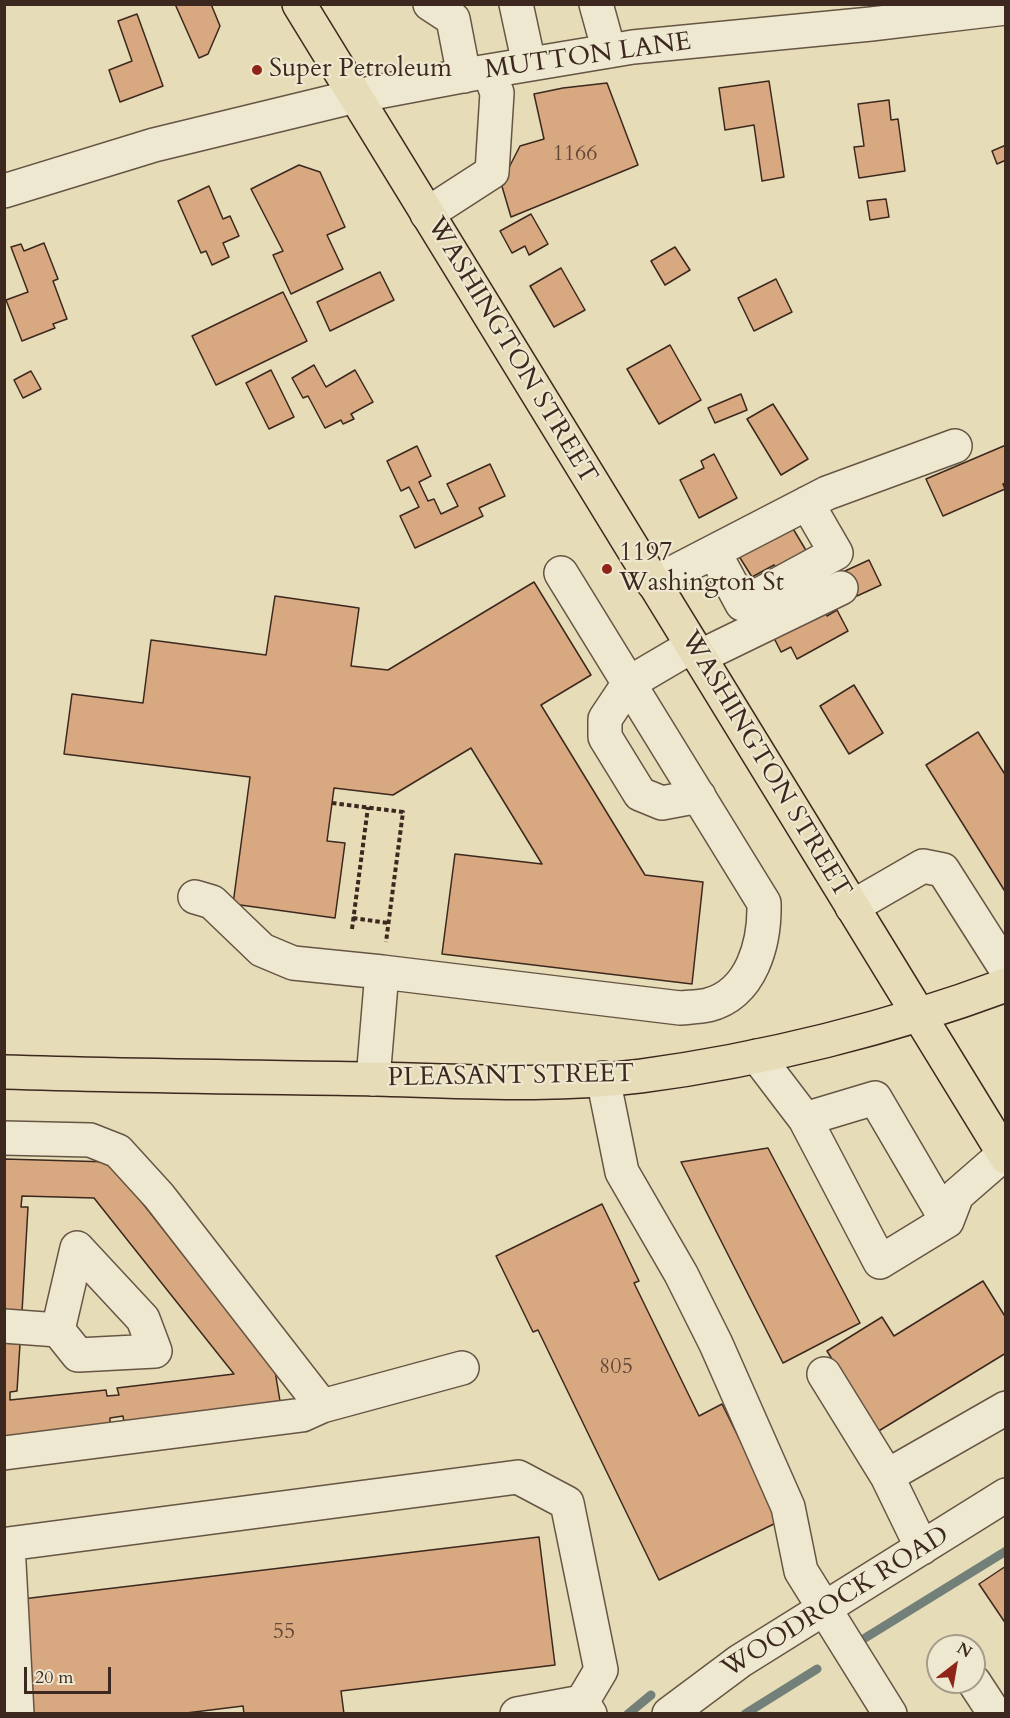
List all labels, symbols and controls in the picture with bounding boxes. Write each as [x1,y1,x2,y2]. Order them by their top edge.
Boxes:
street label: MUTTON LANE [483,27,693,87]
place label: Super Petroleum [269,54,452,86]
marker: Super Petroleum [250,63,264,77]
house number: 1166 [552,142,598,168]
street label: WASHINGTON STREET [419,212,603,490]
place label: 1197 Washington St [619,538,784,600]
marker: 1197 Washington St [600,562,614,576]
street label: WASHINGTON STREET [673,626,857,904]
street label: PLEASANT STREET [387,1059,635,1095]
house number: 805 [599,1355,633,1381]
street label: WOODROCK ROAD [717,1520,955,1686]
house number: 55 [273,1620,295,1646]
north arrow [926,1634,986,1694]
text: N [953,1637,976,1663]
scale bar [27,1655,114,1693]
text: 20 m [35,1665,74,1690]

